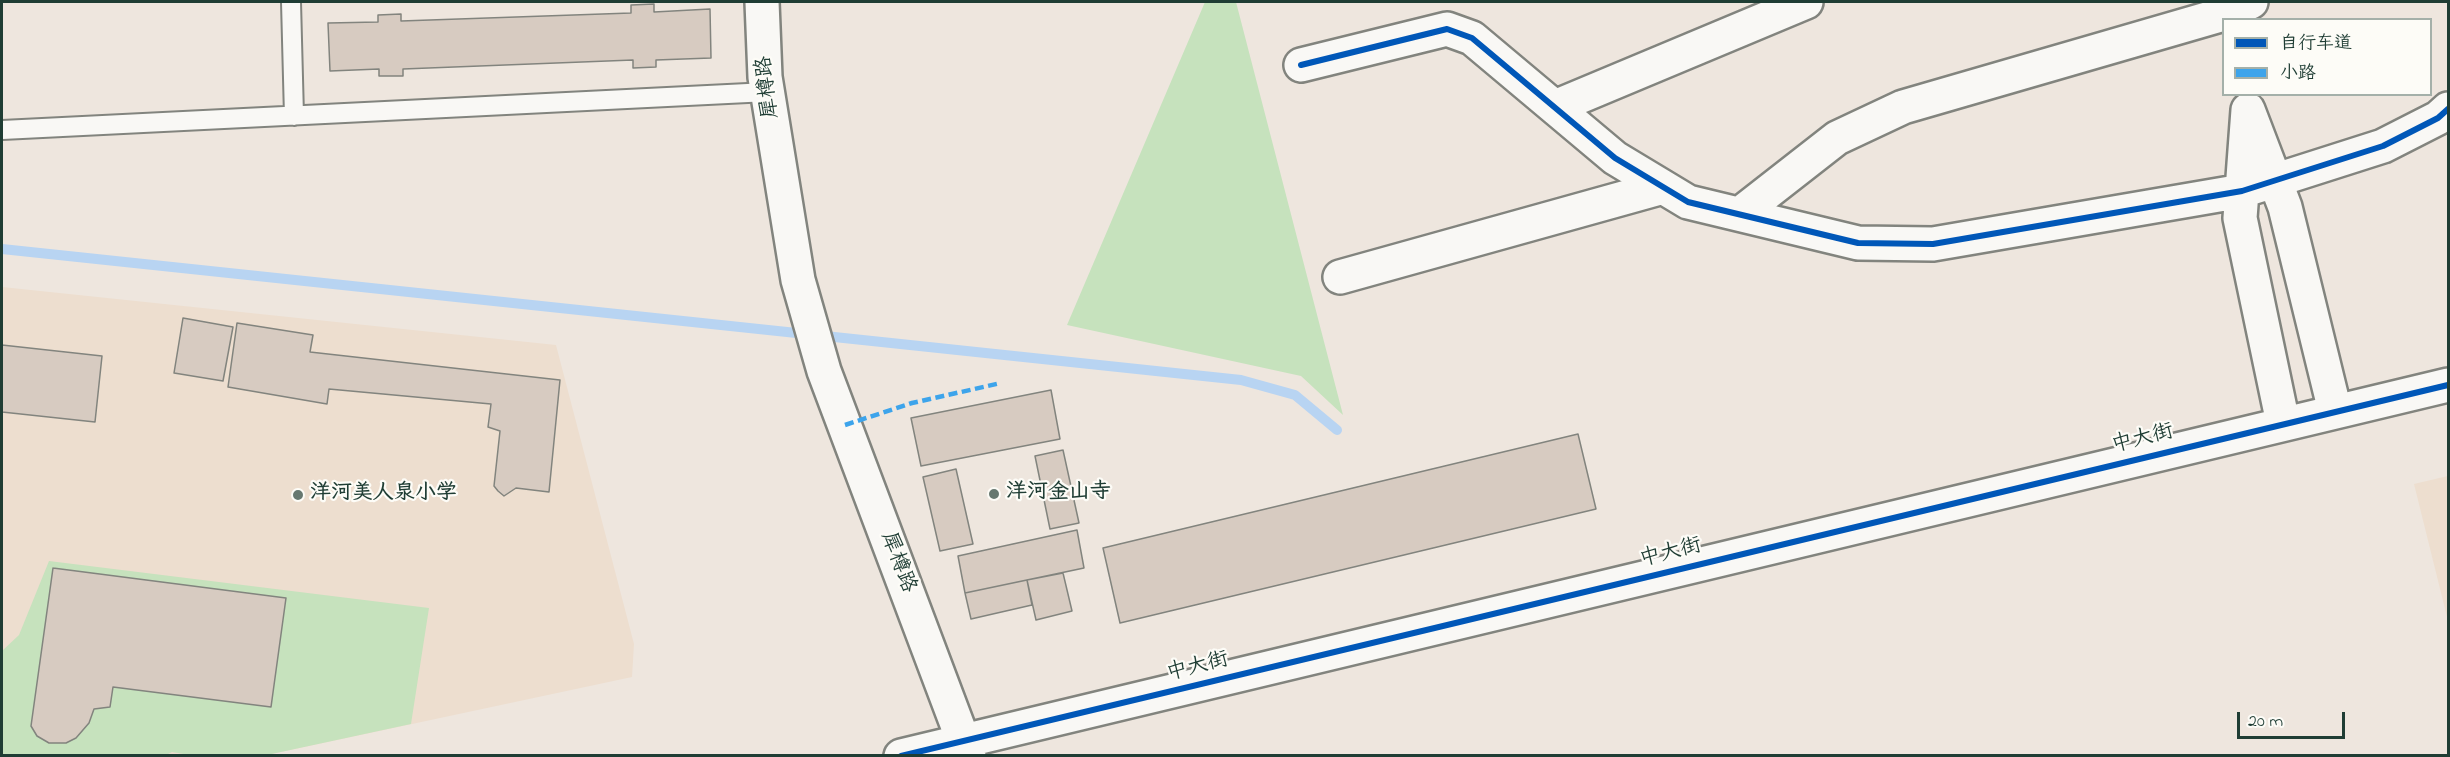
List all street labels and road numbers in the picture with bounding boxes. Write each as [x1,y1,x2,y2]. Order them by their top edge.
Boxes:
street label: 犀樽路 [753,54,785,120]
street label: 中大街 [2109,420,2177,460]
street label: 犀樽路 [874,529,920,597]
street label: 中大街 [1637,534,1705,574]
street label: 中大街 [1164,648,1232,688]

